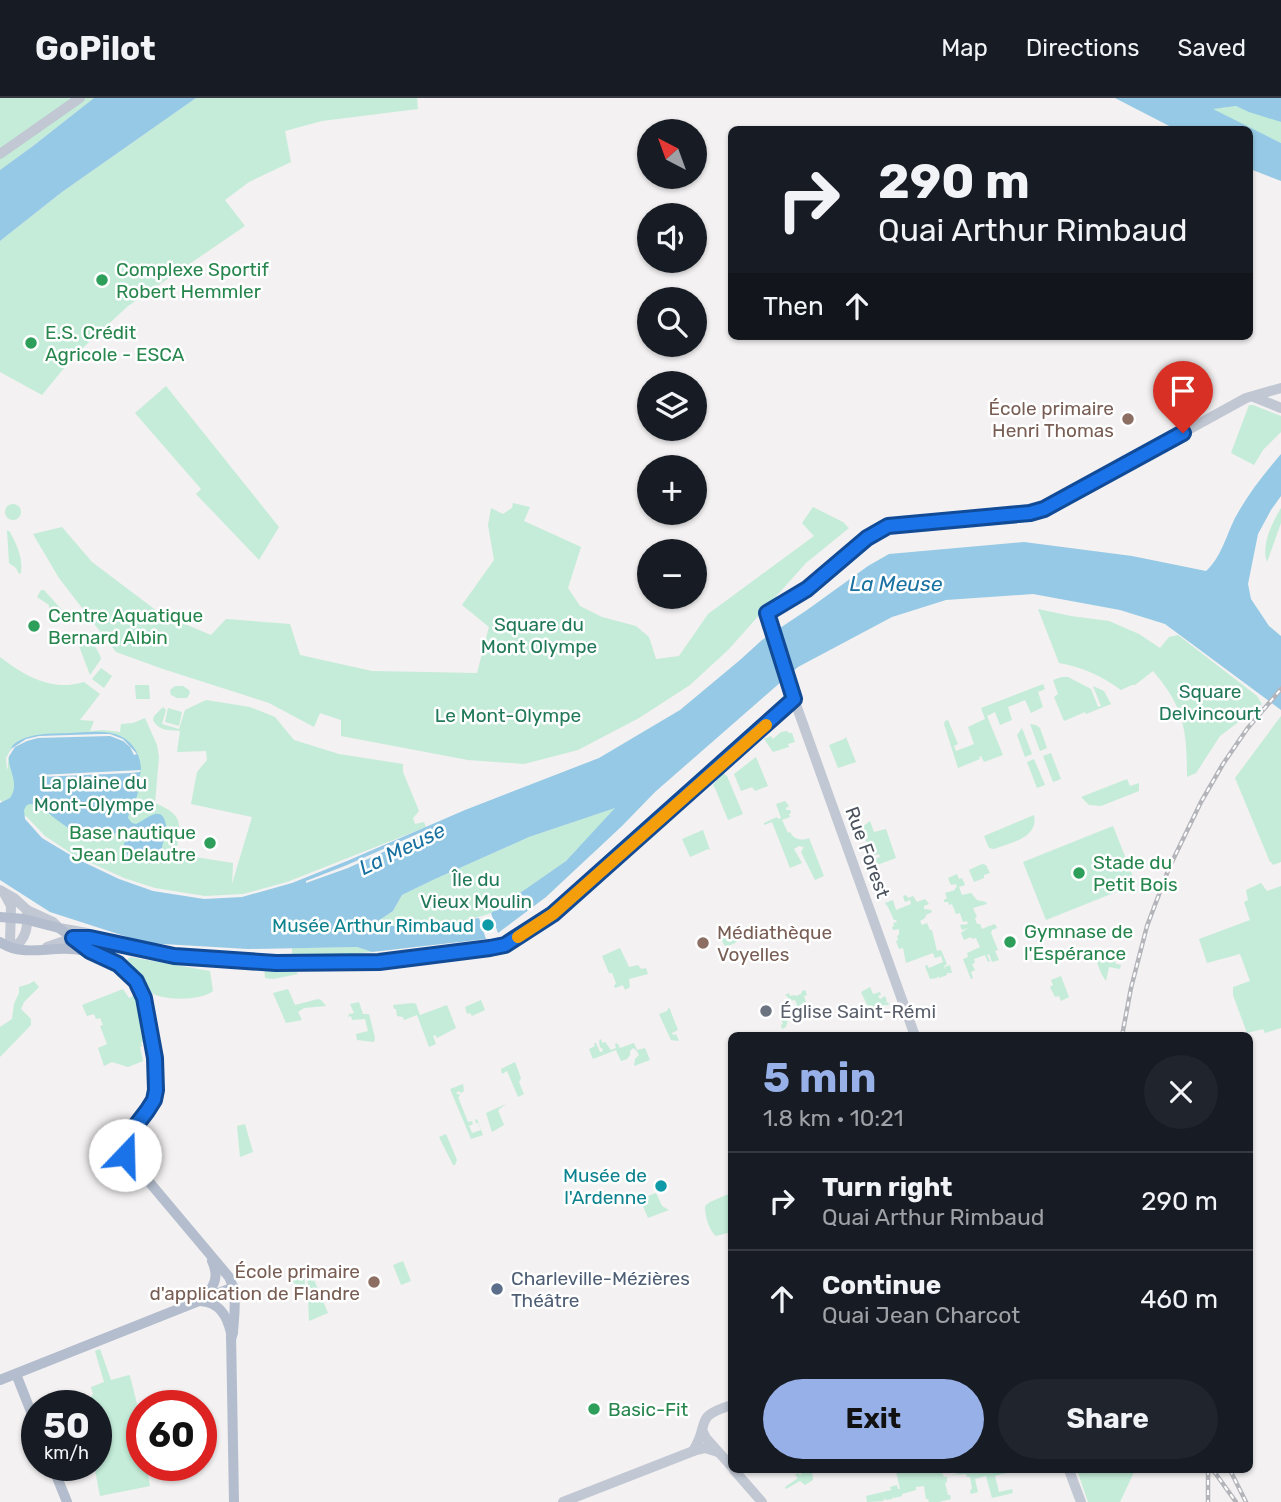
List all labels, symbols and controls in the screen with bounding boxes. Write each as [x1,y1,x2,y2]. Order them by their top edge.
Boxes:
text: GoPilot [35,29,156,68]
text: Map [941,34,988,62]
text: Directions [1026,34,1139,62]
text: Saved [1177,34,1246,62]
north arrow [637,119,707,189]
map controls [637,119,707,609]
text: 290 m [878,152,1030,210]
icon: right [763,154,854,245]
button: sound [637,203,707,273]
text: Quai Arthur Rimbaud [878,211,1188,249]
place label: Complexe Sportif Robert Hemmler [116,258,269,303]
marker: Complexe Sportif Robert Hemmler [94,272,110,288]
button: search [637,287,707,357]
icon: ahead [838,287,876,325]
text: Then [763,291,824,322]
place label: E.S. Crédit Agricole - ESCA [45,321,185,366]
marker: E.S. Crédit Agricole - ESCA [23,335,39,351]
pin [1153,361,1213,433]
button: layers [637,371,707,441]
icon: arrive [1164,372,1202,410]
place label: École primaire Henri Thomas [988,397,1114,442]
marker: École primaire Henri Thomas [1120,411,1136,427]
button: + [637,455,707,525]
button: − [637,539,707,609]
water label: La Meuse [850,571,943,596]
place label: Centre Aquatique Bernard Albin [48,604,203,649]
park label: Square du Mont Olympe [481,613,597,658]
marker: Centre Aquatique Bernard Albin [26,618,42,634]
park label: Square Delvincourt [1159,680,1262,725]
park label: Le Mont-Olympe [435,704,581,727]
park label: La plaine du Mont-Olympe [34,771,154,816]
street label: Rue Forest [840,803,895,902]
water label: La Meuse [355,817,449,880]
place label: Base nautique Jean Delautre [69,821,196,866]
marker: Base nautique Jean Delautre [202,835,218,851]
place label: Stade du Petit Bois [1093,851,1178,896]
marker: Stade du Petit Bois [1071,865,1087,881]
park label: Île du Vieux Moulin [420,868,532,913]
place label: Musée Arthur Rimbaud [272,914,474,937]
marker: Musée Arthur Rimbaud [480,917,496,933]
place label: Gymnase de l'Espérance [1024,920,1133,965]
place label: Médiathèque Voyelles [717,921,832,966]
marker: Gymnase de l'Espérance [1002,934,1018,950]
marker: Médiathèque Voyelles [695,935,711,951]
place label: Église Saint-Rémi [780,1000,936,1023]
marker: Église Saint-Rémi [758,1003,774,1019]
text: 5 min [763,1053,877,1103]
button: close [1144,1055,1218,1129]
text: 1.8 km · 10:21 [763,1104,904,1132]
position arrow [88,1118,162,1192]
place label: Musée de l'Ardenne [563,1164,647,1209]
text: Turn right [822,1172,952,1203]
marker: Musée de l'Ardenne [653,1178,669,1194]
icon: right [763,1182,801,1220]
text: 290 m [1141,1186,1218,1217]
text: Quai Arthur Rimbaud [822,1203,1045,1231]
place label: École primaire d'application de Flandre [149,1260,360,1305]
place label: Charleville-Mézières Théâtre [511,1267,690,1312]
text: Continue [822,1270,941,1301]
marker: École primaire d'application de Flandre [366,1274,382,1290]
icon: ahead [763,1280,801,1318]
marker: Charleville-Mézières Théâtre [489,1281,505,1297]
text: 460 m [1140,1284,1218,1315]
text: Quai Jean Charcot [822,1301,1020,1329]
button: Exit [763,1379,984,1459]
button: Share [998,1379,1218,1459]
speed limit sign: 60 [126,1390,217,1481]
place label: Basic-Fit [608,1398,689,1421]
marker: Basic-Fit [586,1401,602,1417]
text: 50 [43,1405,90,1447]
text: km/h [44,1442,89,1464]

